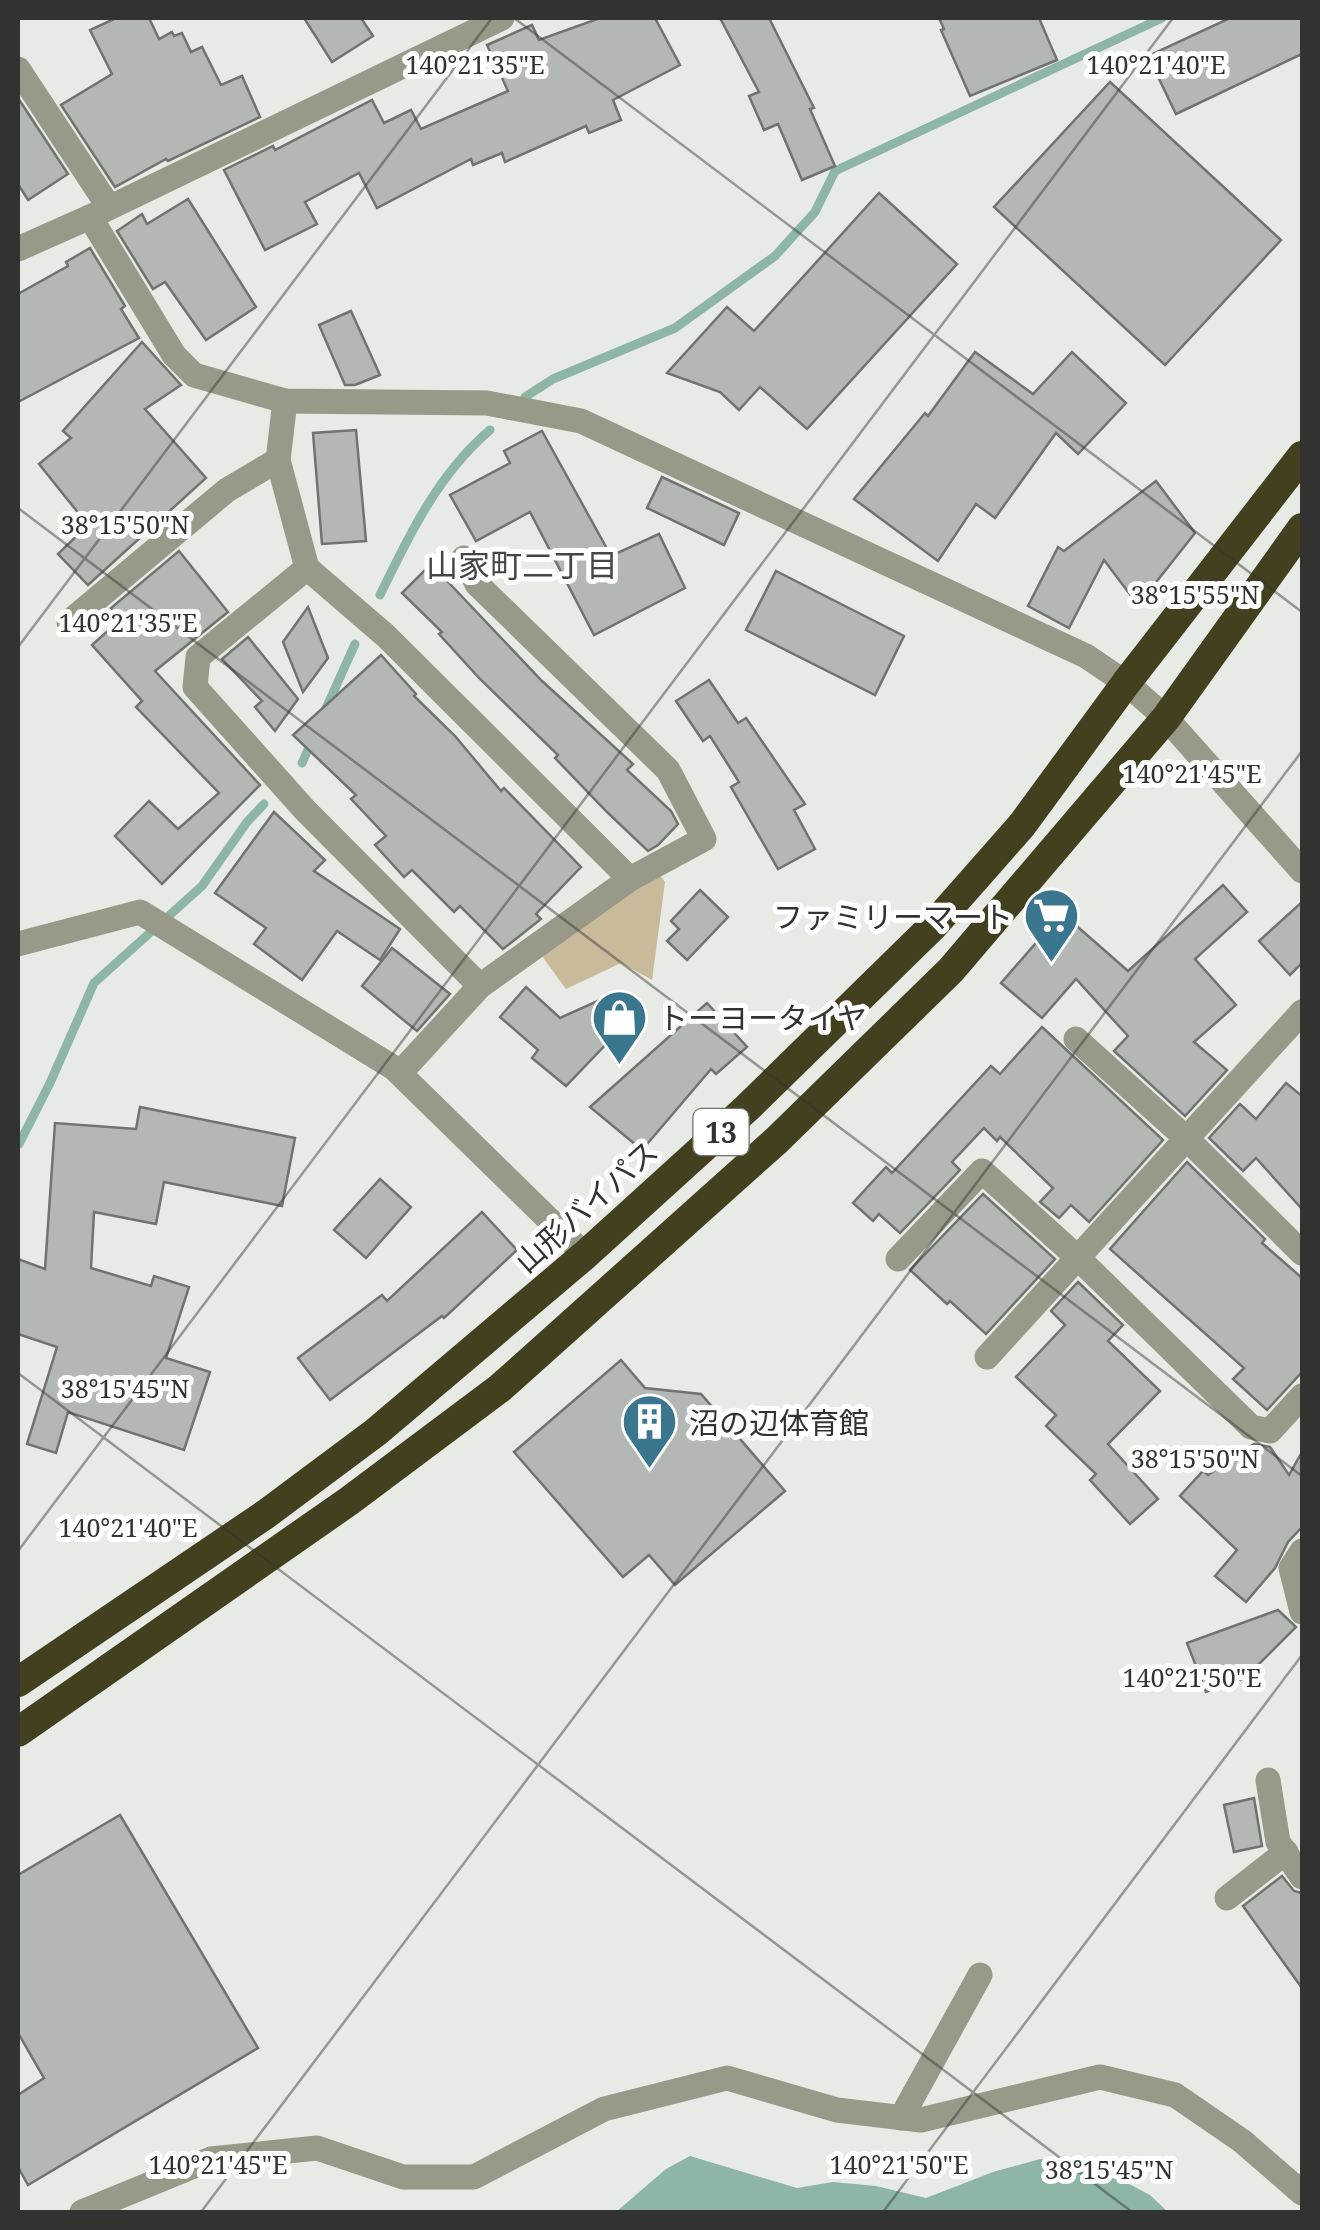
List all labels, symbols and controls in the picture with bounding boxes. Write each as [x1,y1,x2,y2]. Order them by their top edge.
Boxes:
text: 140°21'35"E [405,47,545,81]
text: 140°21'40"E [1086,47,1226,81]
text: 38°15'50"N [61,507,189,541]
district label: 山家町二丁目 [426,543,618,586]
text: 38°15'55"N [1131,577,1259,611]
text: 140°21'35"E [58,605,198,639]
text: 140°21'45"E [1122,756,1262,790]
supermarket icon: ファミリーマート [1022,886,1082,965]
place label: ファミリーマート [773,896,1013,937]
shop icon: トーヨータイヤ [589,987,649,1066]
place label: トーヨータイヤ [658,997,867,1038]
road number: 13 [694,1109,748,1155]
street label: 山形バイパス [506,1131,666,1281]
text: 38°15'45"N [61,1371,189,1405]
building icon: 沼の辺体育館 [620,1392,680,1471]
place label: 沼の辺体育館 [689,1402,869,1443]
text: 38°15'50"N [1131,1441,1259,1475]
text: 140°21'40"E [58,1510,198,1544]
text: 140°21'50"E [1122,1660,1262,1694]
text: 140°21'45"E [148,2147,288,2181]
text: 140°21'50"E [829,2147,969,2181]
text: 38°15'45"N [1045,2152,1173,2186]

